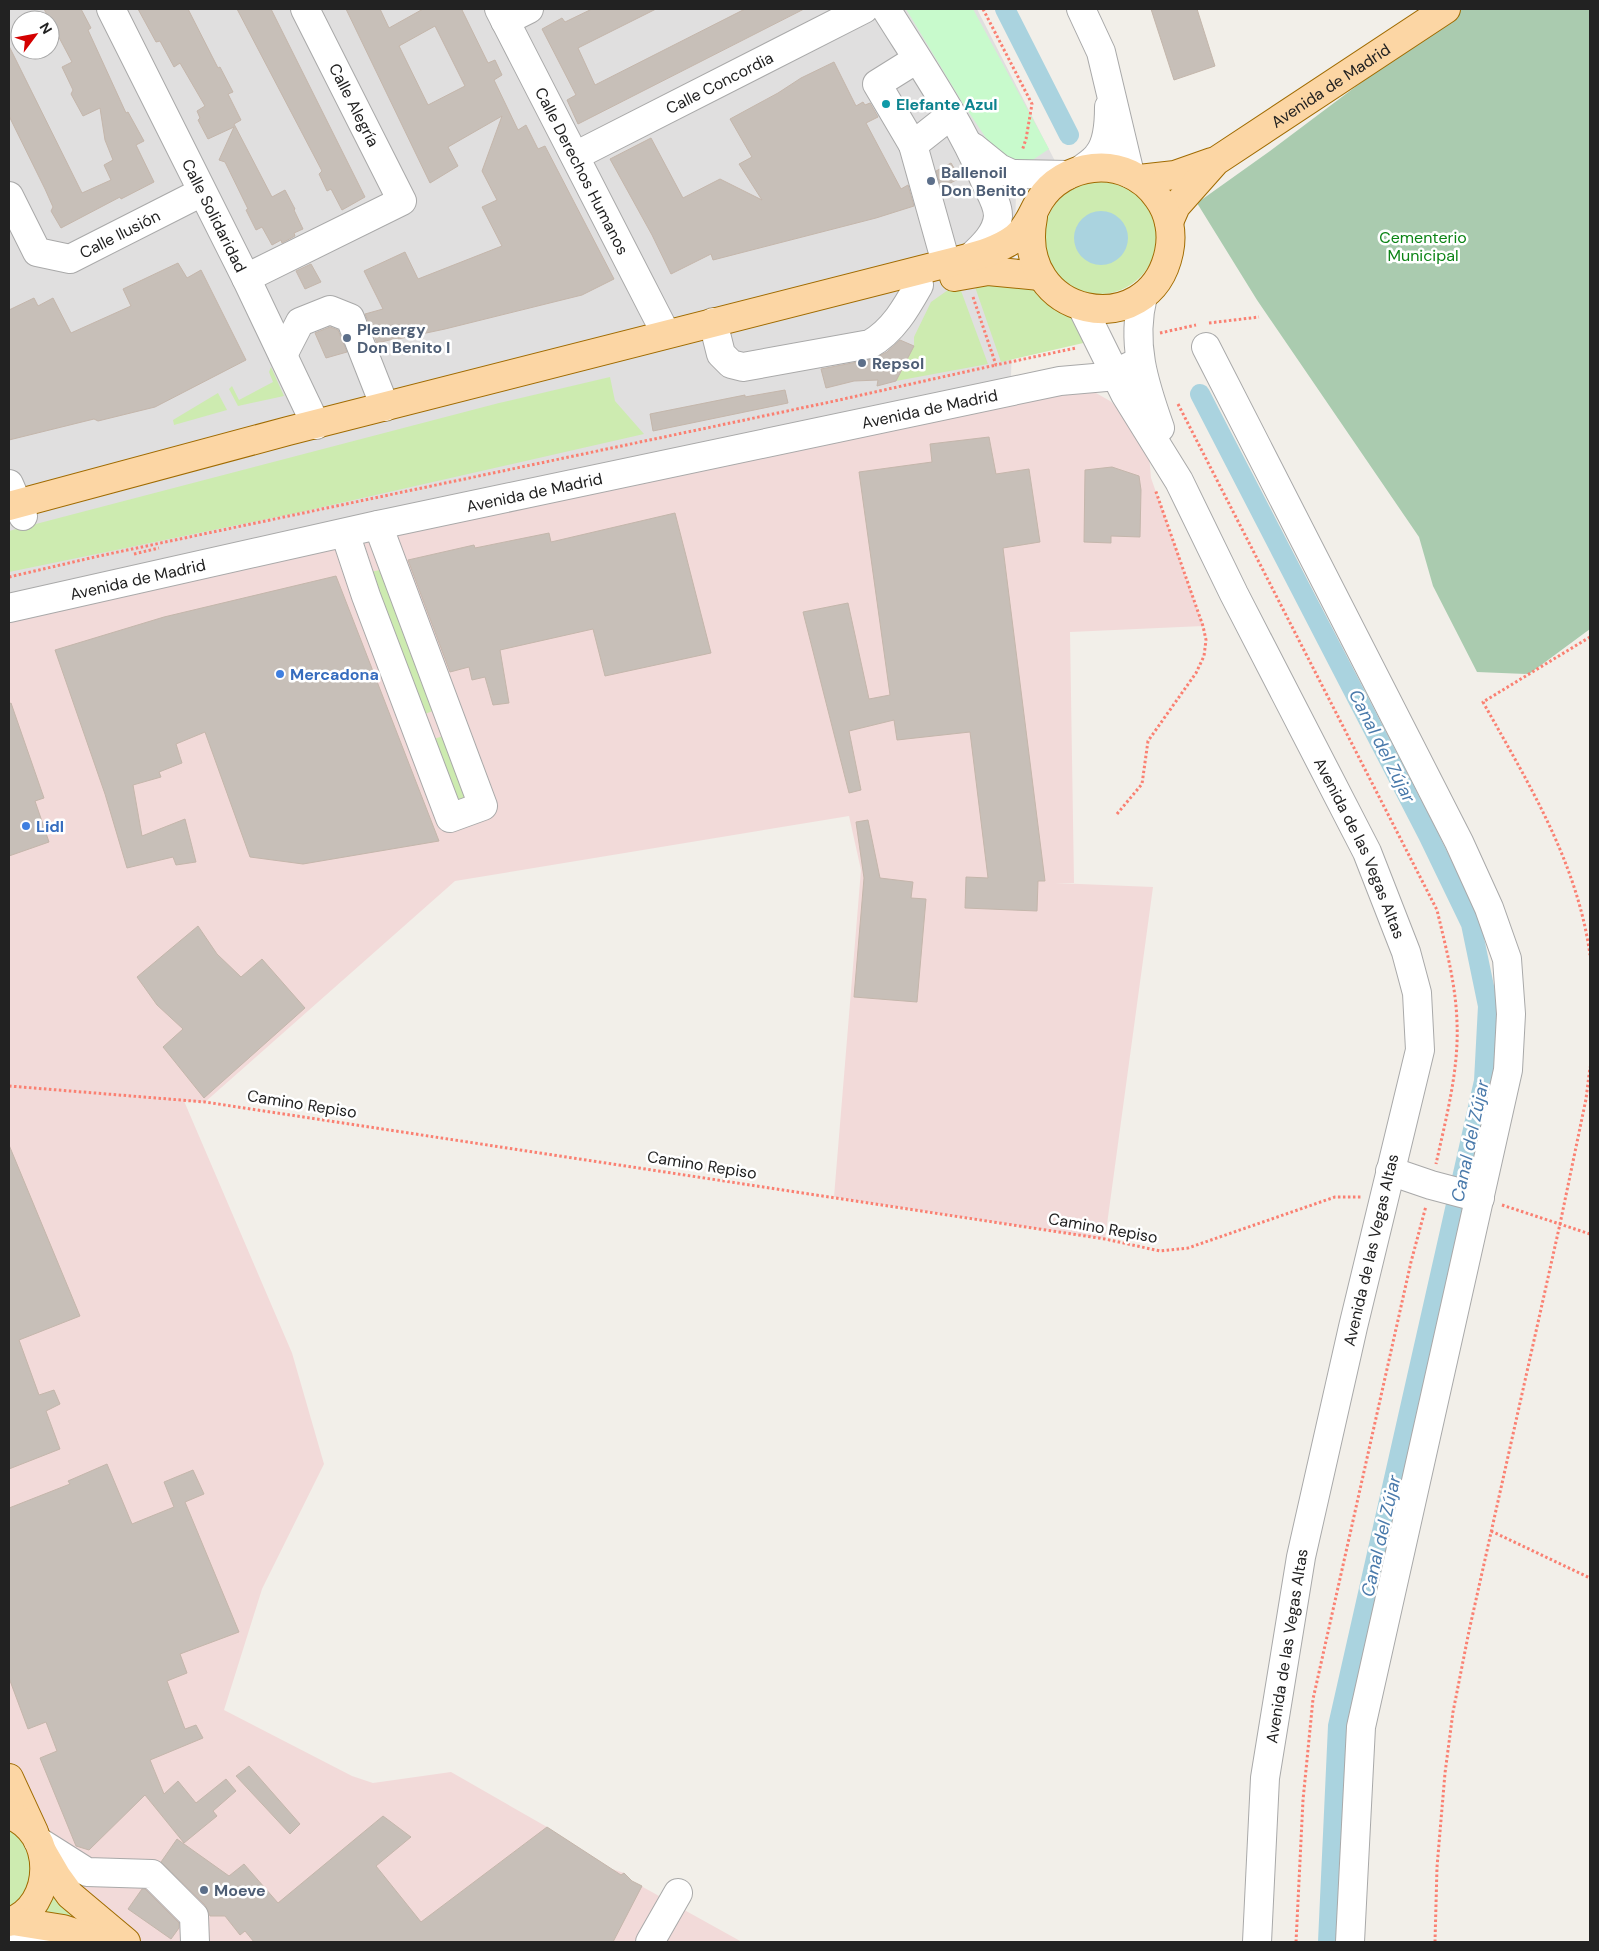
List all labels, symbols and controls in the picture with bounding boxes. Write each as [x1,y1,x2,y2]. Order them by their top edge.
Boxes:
north arrow [10,10,60,60]
text: N [36,19,56,37]
street label: Avenida de Madrid [1267,38,1394,132]
street label: Calle Concordia [662,46,777,119]
street label: Calle Alegría [324,60,384,150]
street label: Calle Derechos Humanos [530,84,634,258]
place label: Elefante Azul [896,94,998,115]
marker: Elefante Azul [880,98,892,110]
street label: Calle Solidaridad [177,155,252,276]
place label: Ballenoil Don Benito [941,162,1026,201]
marker: Ballenoil Don Benito [925,175,937,187]
street label: Calle Ilusión [76,205,164,263]
park label: Cementerio Municipal [1379,227,1467,266]
place label: Plenergy Don Benito I [357,319,450,358]
marker: Plenergy Don Benito I [341,332,353,344]
place label: Repsol [872,353,924,374]
marker: Repsol [856,357,868,369]
street label: Avenida de Madrid [860,384,1000,433]
street label: Avenida de Madrid [464,467,604,517]
street label: Avenida de Madrid [68,554,208,604]
place label: Mercadona [290,664,379,685]
marker: Mercadona [274,668,286,680]
water label: Canal del Zújar [1343,685,1421,808]
street label: Avenida de las Vegas Altas [1310,754,1410,942]
place label: Lidl [36,816,64,837]
marker: Lidl [20,820,32,832]
water label: Canal del Zújar [1445,1077,1495,1204]
street label: Camino Repiso [246,1085,358,1123]
street label: Camino Repiso [646,1146,758,1184]
street label: Avenida de las Vegas Altas [1339,1152,1403,1348]
street label: Camino Repiso [1047,1208,1159,1248]
water label: Canal del Zújar [1355,1472,1407,1599]
street label: Avenida de las Vegas Altas [1261,1547,1313,1745]
place label: Moeve [214,1880,266,1901]
marker: Moeve [198,1884,210,1896]

